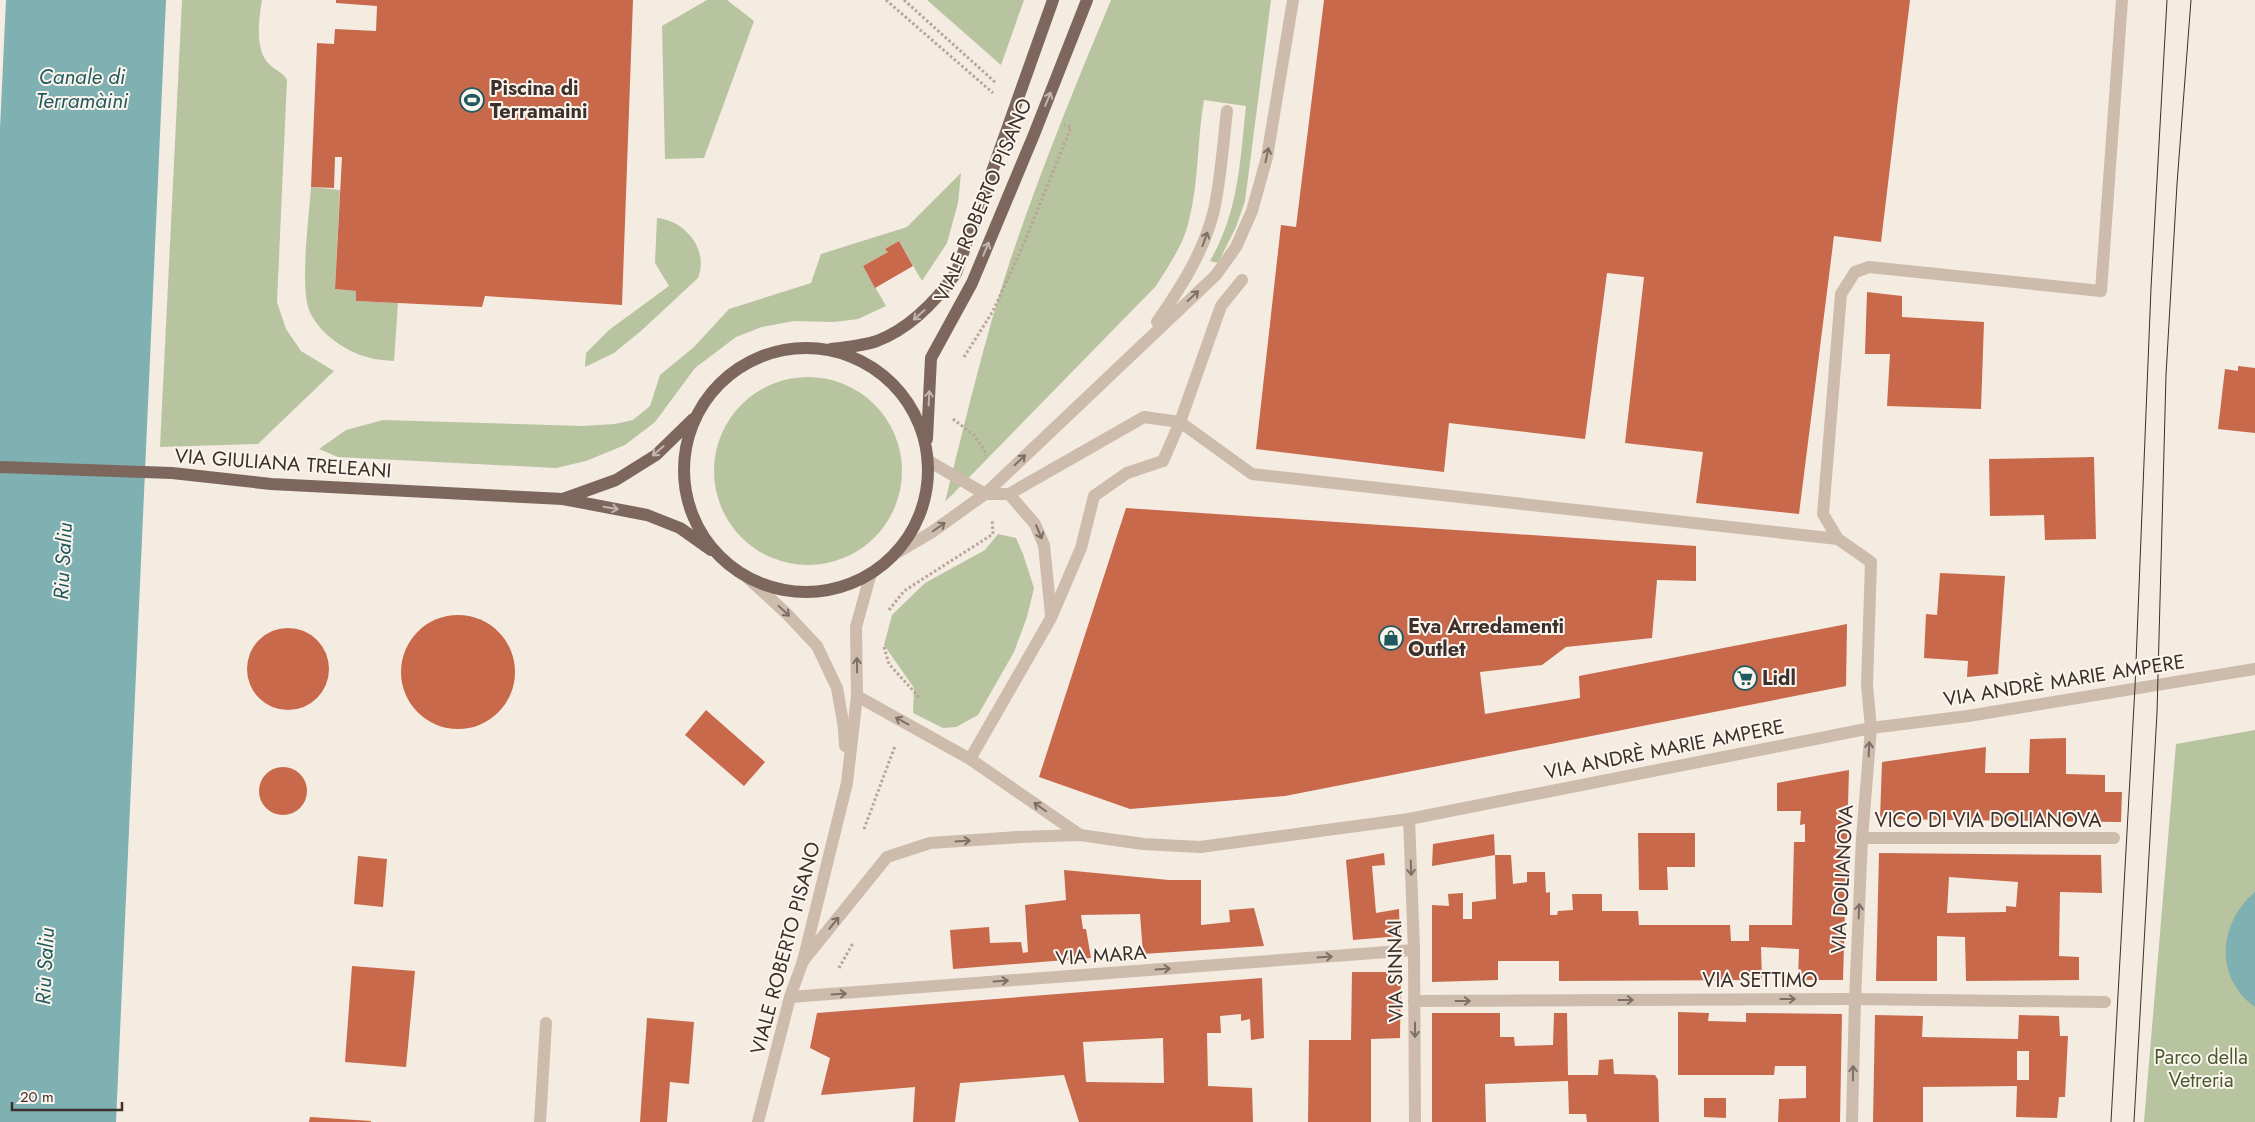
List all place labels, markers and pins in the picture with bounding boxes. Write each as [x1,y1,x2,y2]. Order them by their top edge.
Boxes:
place label: Piscina di Terramaini [490,74,588,126]
sports icon: Piscina di Terramaini [459,87,485,113]
place label: Eva Arredamenti Outlet [1408,612,1564,664]
shop icon: Eva Arredamenti Outlet [1378,625,1404,651]
place label: Lidl [1762,664,1796,693]
supermarket icon: Lidl [1732,665,1758,691]

